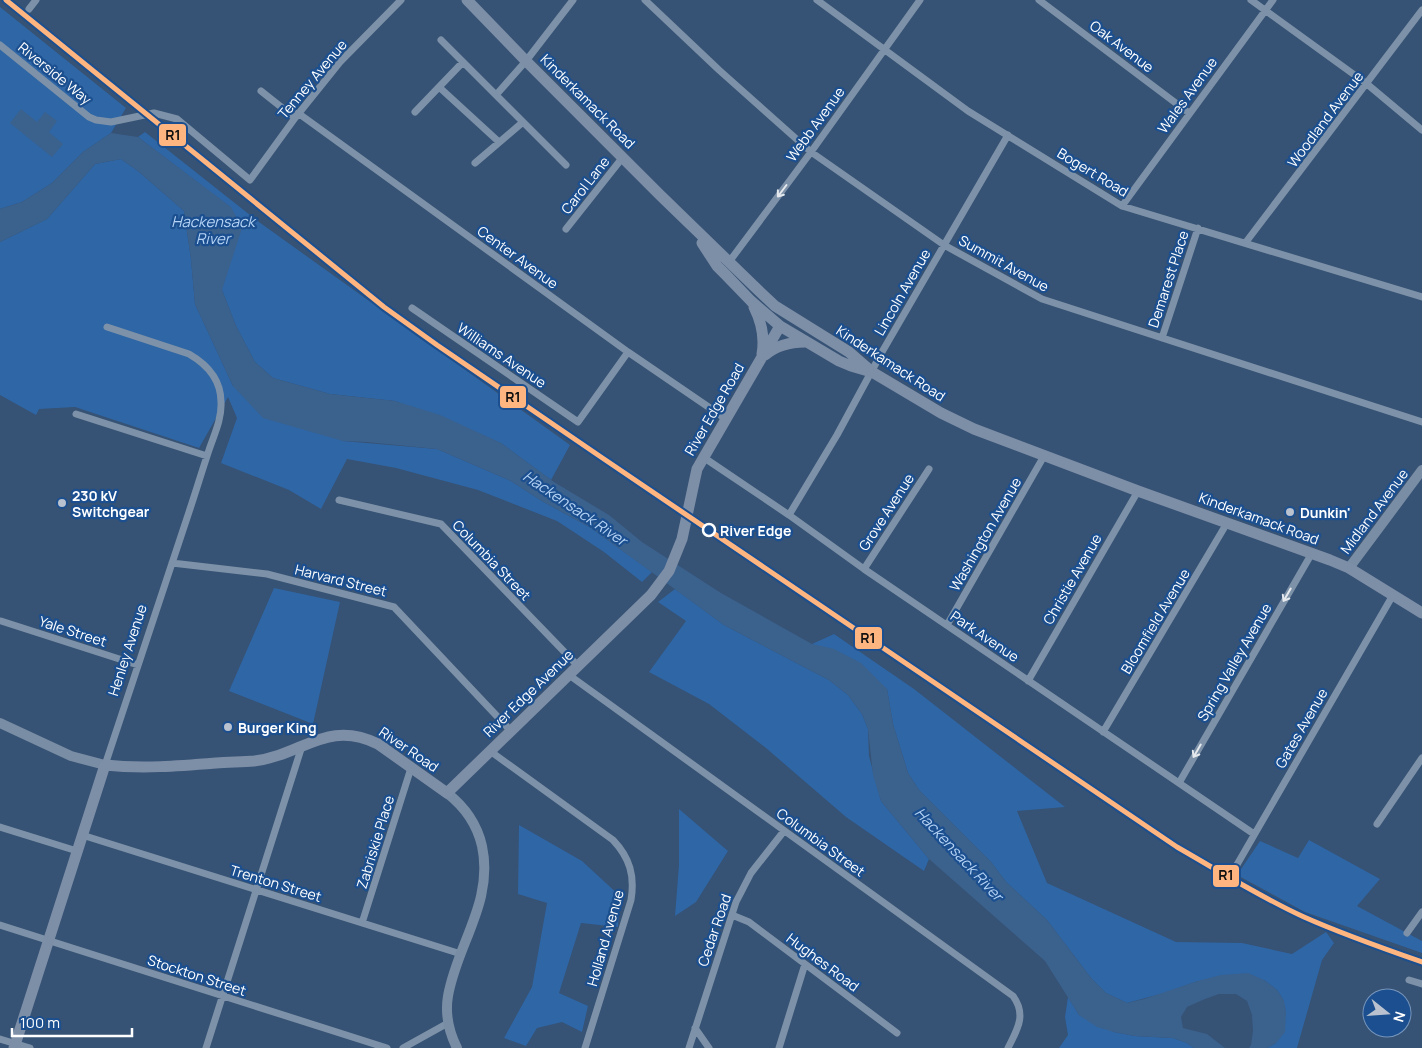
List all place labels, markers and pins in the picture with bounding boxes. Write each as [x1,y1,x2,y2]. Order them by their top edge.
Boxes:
place label: 230 kV Switchgear [72,486,150,521]
marker: 230 kV Switchgear [56,497,68,509]
place label: Dunkin' [1300,503,1351,522]
marker: Dunkin' [1284,506,1296,518]
place label: River Edge [720,521,791,540]
marker: River Edge [702,523,716,537]
place label: Burger King [238,718,317,737]
marker: Burger King [222,721,234,733]

